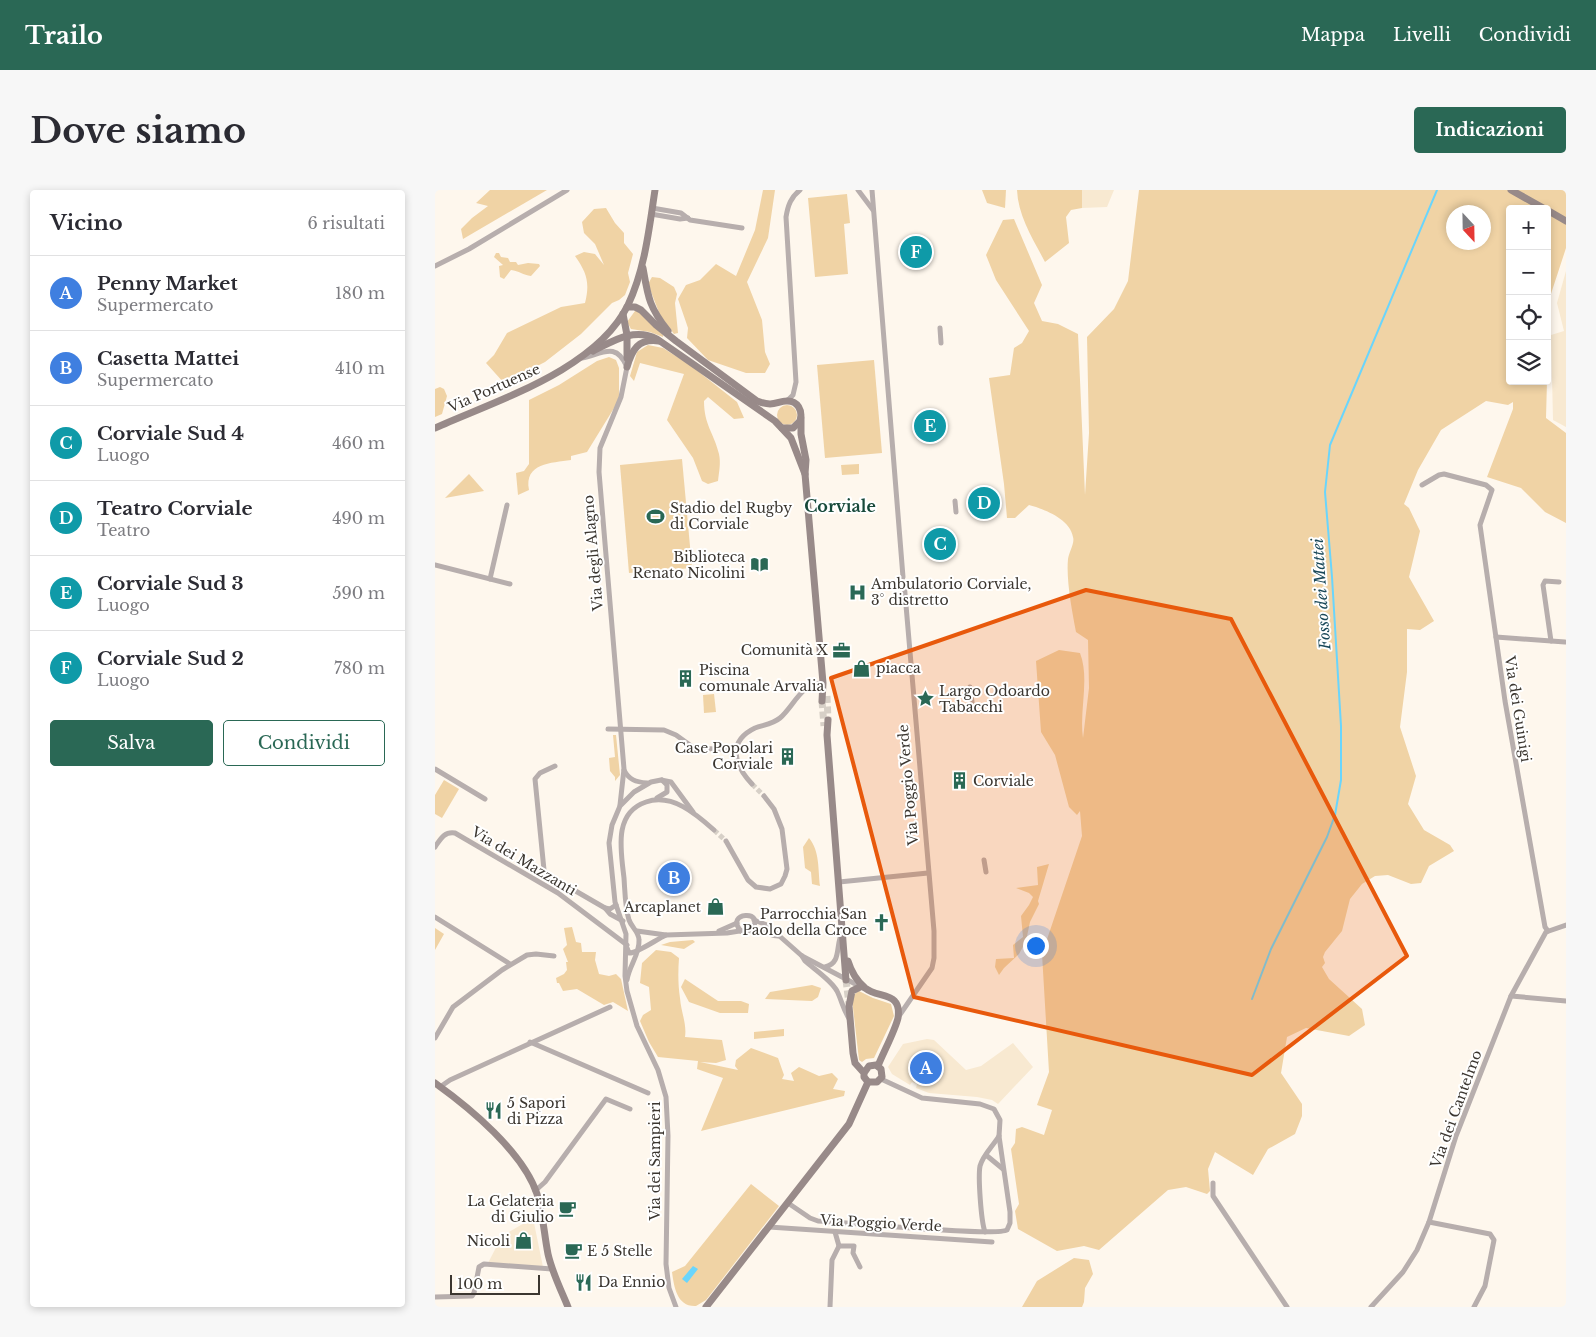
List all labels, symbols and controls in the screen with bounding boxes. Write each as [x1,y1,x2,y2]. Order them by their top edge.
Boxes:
text: Trailo [25,21,103,50]
text: Mappa [1301,24,1365,46]
text: Livelli [1393,24,1451,46]
text: Condividi [1479,24,1571,46]
button: Indicazioni [1414,107,1566,153]
text: Dove siamo [30,109,246,152]
north arrow [1446,205,1491,250]
map controls [1506,205,1551,385]
button: + [1506,205,1551,250]
text: Vicino [50,210,123,236]
text: 6 risultati [307,213,385,233]
pin: F [900,233,932,271]
button: − [1506,250,1551,295]
text: Penny Market [97,272,238,295]
text: A [60,283,72,303]
text: 180 m [335,283,385,303]
text: Supermercato [97,295,213,315]
button: locate [1506,295,1551,340]
button: layers [1506,340,1551,385]
text: Casetta Mattei [97,347,239,370]
text: B [60,358,72,378]
text: 410 m [335,358,385,378]
street label: Via Portuense [444,360,543,417]
text: Supermercato [97,370,213,390]
pin: E [914,407,946,445]
text: Corviale Sud 4 [97,422,244,445]
text: C [59,433,73,453]
text: 460 m [332,433,385,453]
text: Luogo [97,445,150,465]
pin: D [968,484,1000,522]
street label: Via degli Alagno [579,494,607,613]
district label: Corviale [804,496,876,516]
text: Teatro Corviale [97,497,253,520]
place label: Stadio del Rugby di Corviale [670,499,792,533]
sports icon: Stadio del Rugby di Corviale [646,506,666,526]
text: D [59,508,73,528]
text: 490 m [332,508,385,528]
text: Teatro [97,520,150,540]
pin: C [924,525,956,563]
water label: Fosso dei Mattei [1308,537,1334,651]
place label: Biblioteca Renato Nicolini [633,548,745,582]
library icon: Biblioteca Renato Nicolini [749,555,769,575]
text: Corviale Sud 3 [97,572,244,595]
place label: Ambulatorio Corviale, 3° distretto [870,575,1031,609]
hospital icon: Ambulatorio Corviale, 3° distretto [847,582,867,602]
text: E [60,583,72,603]
text: 590 m [332,583,385,603]
text: Luogo [97,595,150,615]
office icon: Comunità X [832,640,852,660]
place label: Comunità X [741,641,829,659]
text: Corviale Sud 2 [97,647,244,670]
street label: Via dei Guinigi [1501,654,1535,764]
text: F [60,658,72,678]
text: 780 m [334,658,385,678]
shop icon: piacca [852,658,872,678]
place label: piacca [876,659,921,677]
place label: Piscina comunale Arvalia [699,661,824,695]
building icon: Piscina comunale Arvalia [675,668,695,688]
text: Luogo [97,670,150,690]
place label: Largo Odoardo Tabacchi [939,682,1050,716]
place icon: Largo Odoardo Tabacchi [915,689,935,709]
button: Salva [50,720,213,766]
button: Condividi [223,720,385,766]
street label: Via Poggio Verde [894,724,922,847]
place label: Case Popolari Corviale [675,739,773,773]
building icon: Case Popolari Corviale [777,746,797,766]
building icon: Corviale [949,771,969,791]
place label: Corviale [973,772,1034,790]
street label: Via dei Mazzanti [467,822,580,900]
pin: B [658,859,690,897]
shop icon: Arcaplanet [705,897,725,917]
place label: Arcaplanet [623,898,702,916]
place label: Parrocchia San Paolo della Croce [742,905,867,939]
church icon: Parrocchia San Paolo della Croce [871,912,891,932]
your location [1023,933,1049,959]
street label: Via dei Cantelmo [1426,1048,1486,1171]
pin: A [910,1049,942,1087]
place label: 5 Sapori di Pizza [507,1094,566,1128]
restaurant icon: 5 Sapori di Pizza [483,1101,503,1121]
street label: Via dei Sampieri [646,1101,664,1222]
place label: La Gelateria di Giulio [467,1192,554,1226]
cafe icon: La Gelateria di Giulio [558,1199,578,1219]
street label: Via Poggio Verde [819,1211,942,1235]
shop icon: Nicoli [514,1231,534,1251]
place label: Nicoli [467,1232,510,1250]
cafe icon: E 5 Stelle [563,1241,583,1261]
place label: E 5 Stelle [587,1242,653,1260]
scale bar [450,1272,540,1295]
restaurant icon: Da Ennio [574,1272,594,1292]
place label: Da Ennio [598,1273,665,1291]
text: 100 m [457,1275,502,1293]

